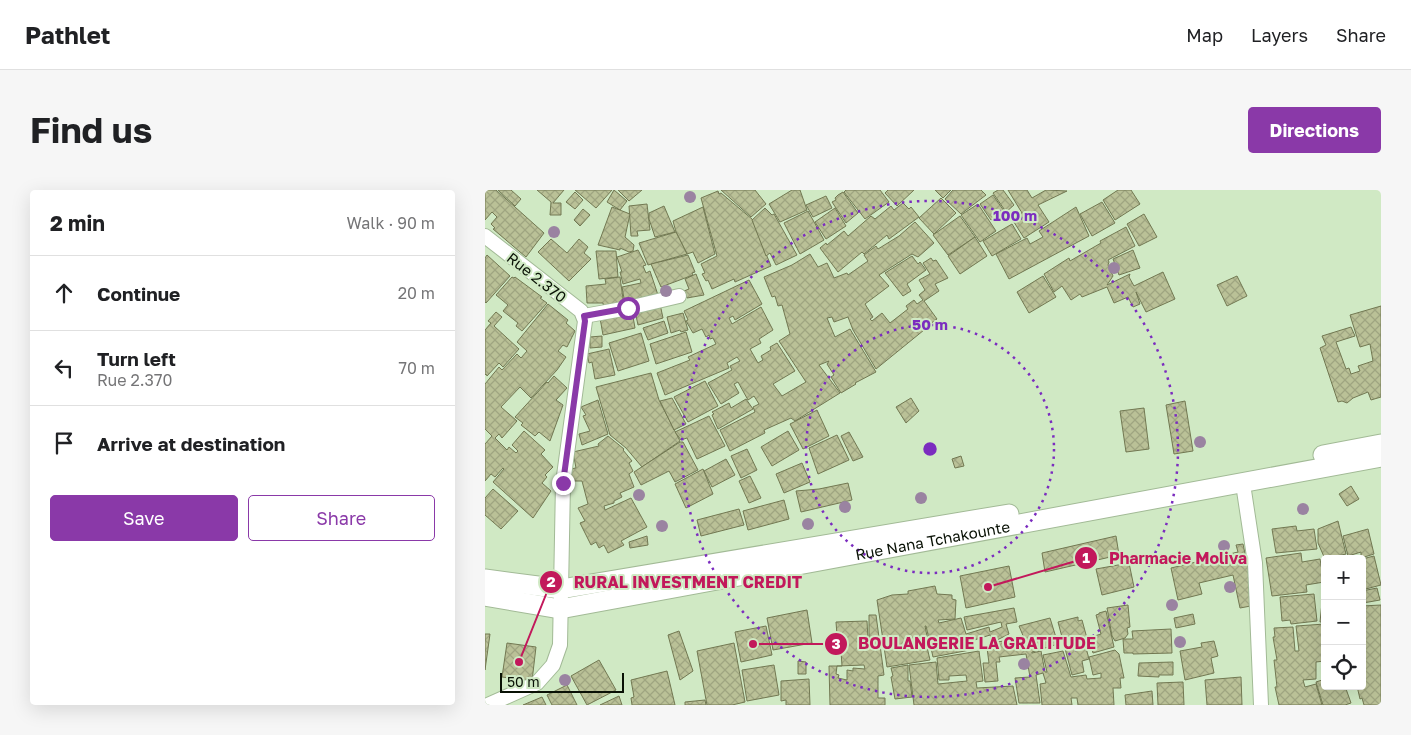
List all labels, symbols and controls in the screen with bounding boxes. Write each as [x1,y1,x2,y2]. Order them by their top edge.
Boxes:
text: Pathlet [25,20,110,49]
text: Map [1186,24,1223,46]
text: Layers [1251,24,1308,46]
text: Share [1336,24,1386,46]
button: Directions [1248,107,1381,153]
text: Find us [30,109,152,151]
text: 100 m [993,206,1037,224]
text: 2 min [50,210,105,236]
text: Walk · 90 m [347,213,435,233]
street label: Rue 2.370 [504,248,570,306]
icon: ahead [50,279,78,307]
text: Continue [97,282,180,305]
text: 20 m [398,283,435,303]
route start [617,297,640,320]
text: 50 m [912,315,948,333]
text: Turn left [97,347,176,370]
icon: left [50,354,78,382]
text: 70 m [398,358,435,378]
text: Rue 2.370 [97,370,172,390]
icon: arrive [50,429,78,457]
text: Arrive at destination [97,432,285,455]
centre of rings [921,440,939,458]
route end [552,472,575,495]
button: Save [50,495,238,541]
button: Share [248,495,435,541]
street label: Rue Nana Tchakounte [854,517,1012,563]
callout: Pharmacie Moliva [1074,542,1257,573]
text: 1 [1082,548,1090,566]
text: Pharmacie Moliva [1109,548,1247,568]
map controls [1321,555,1366,690]
button: + [1321,555,1366,600]
callout: RURAL INVESTMENT CREDIT [539,566,812,597]
text: 2 [546,572,556,590]
text: RURAL INVESTMENT CREDIT [574,572,803,592]
button: − [1321,600,1366,645]
callout: BOULANGERIE LA GRATITUDE [823,628,1106,659]
text: BOULANGERIE LA GRATITUDE [858,633,1096,653]
text: 3 [831,634,841,652]
button: locate [1321,645,1366,690]
scale bar [500,670,624,693]
text: 50 m [507,673,540,690]

